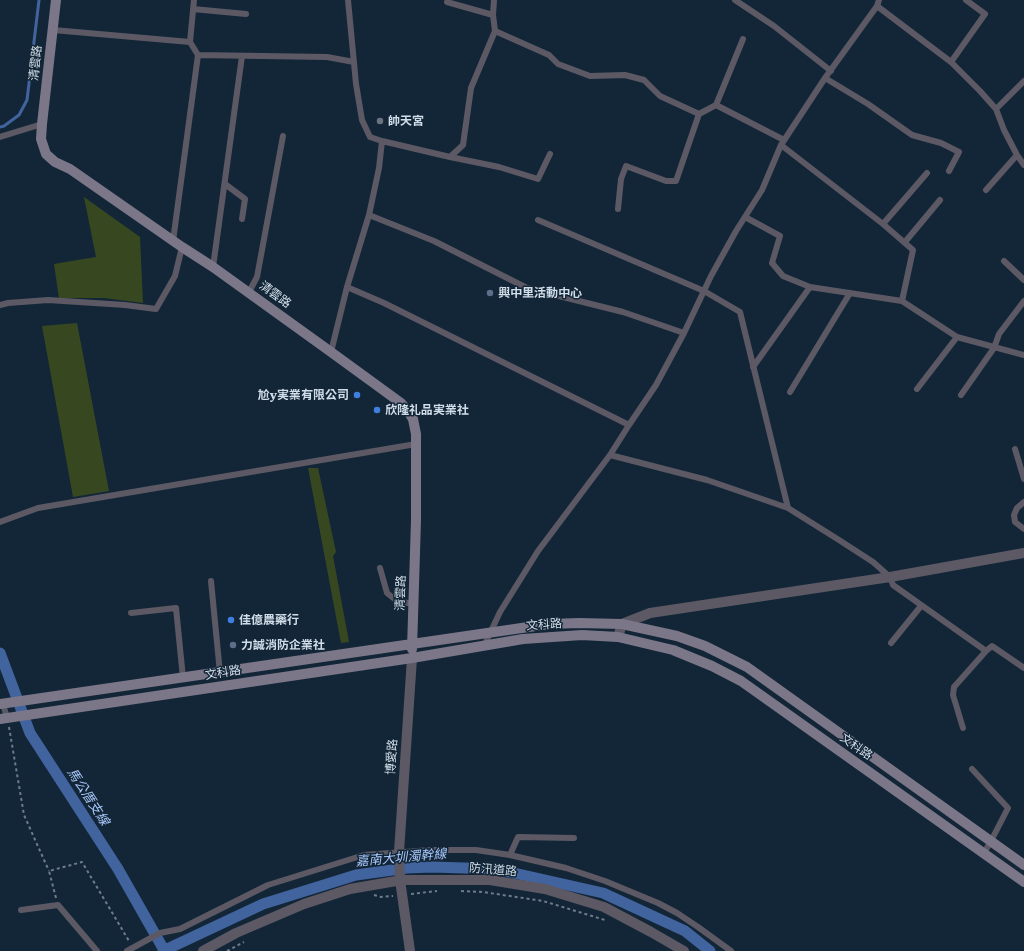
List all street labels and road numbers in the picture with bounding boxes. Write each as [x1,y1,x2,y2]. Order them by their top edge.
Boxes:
street label: 清雲路 [27,44,45,82]
street label: 清雲路 [256,279,294,311]
street label: 清雲路 [393,575,409,611]
street label: 文科路 [526,617,562,633]
street label: 文科路 [204,663,242,683]
street label: 文科路 [837,731,875,763]
street label: 博愛路 [384,739,400,775]
street label: 防汛道路 [468,861,518,879]

